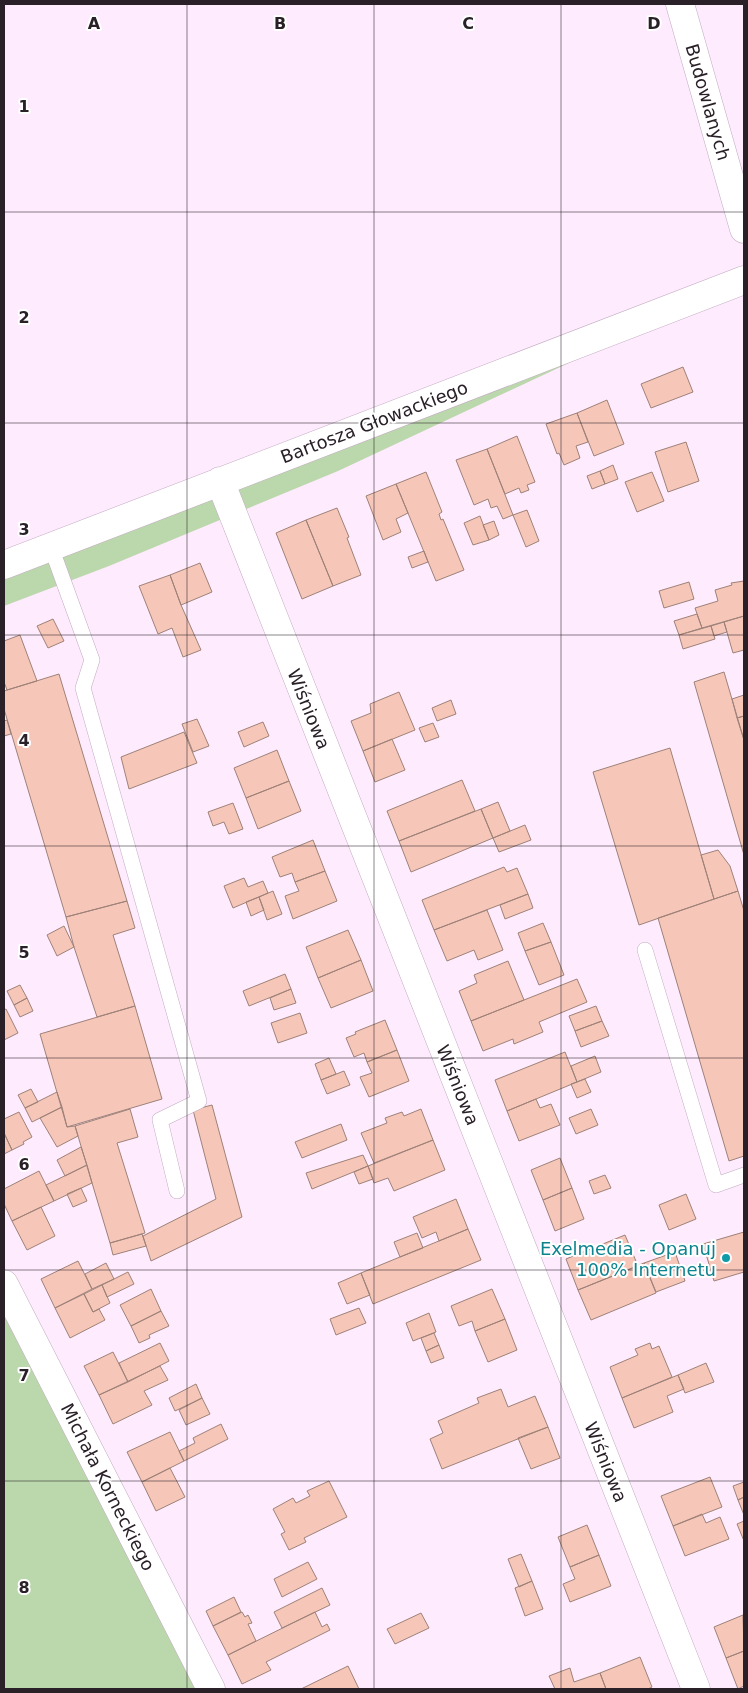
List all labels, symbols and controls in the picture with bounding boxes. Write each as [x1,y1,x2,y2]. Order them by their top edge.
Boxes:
text: A [88,14,101,33]
text: B [274,14,286,33]
text: C [462,14,474,33]
text: D [647,14,661,33]
street label: Budowlanych [681,41,735,163]
text: 1 [18,97,30,116]
text: 2 [18,308,30,327]
street label: Bartosza Głowackiego [277,377,471,467]
text: 3 [18,520,30,539]
street label: Wiśniowa [283,666,335,752]
text: 4 [18,731,30,750]
text: 5 [18,943,30,962]
street label: Wiśniowa [432,1042,484,1128]
text: 6 [18,1155,30,1174]
place label: Exelmedia - Opanuj 100% Internetu [540,1238,716,1280]
marker: Exelmedia - Opanuj 100% Internetu [720,1252,732,1264]
text: 7 [18,1366,30,1385]
street label: Michała Korneckiego [57,1400,159,1574]
street label: Wiśniowa [580,1419,632,1505]
text: 8 [18,1578,30,1597]

